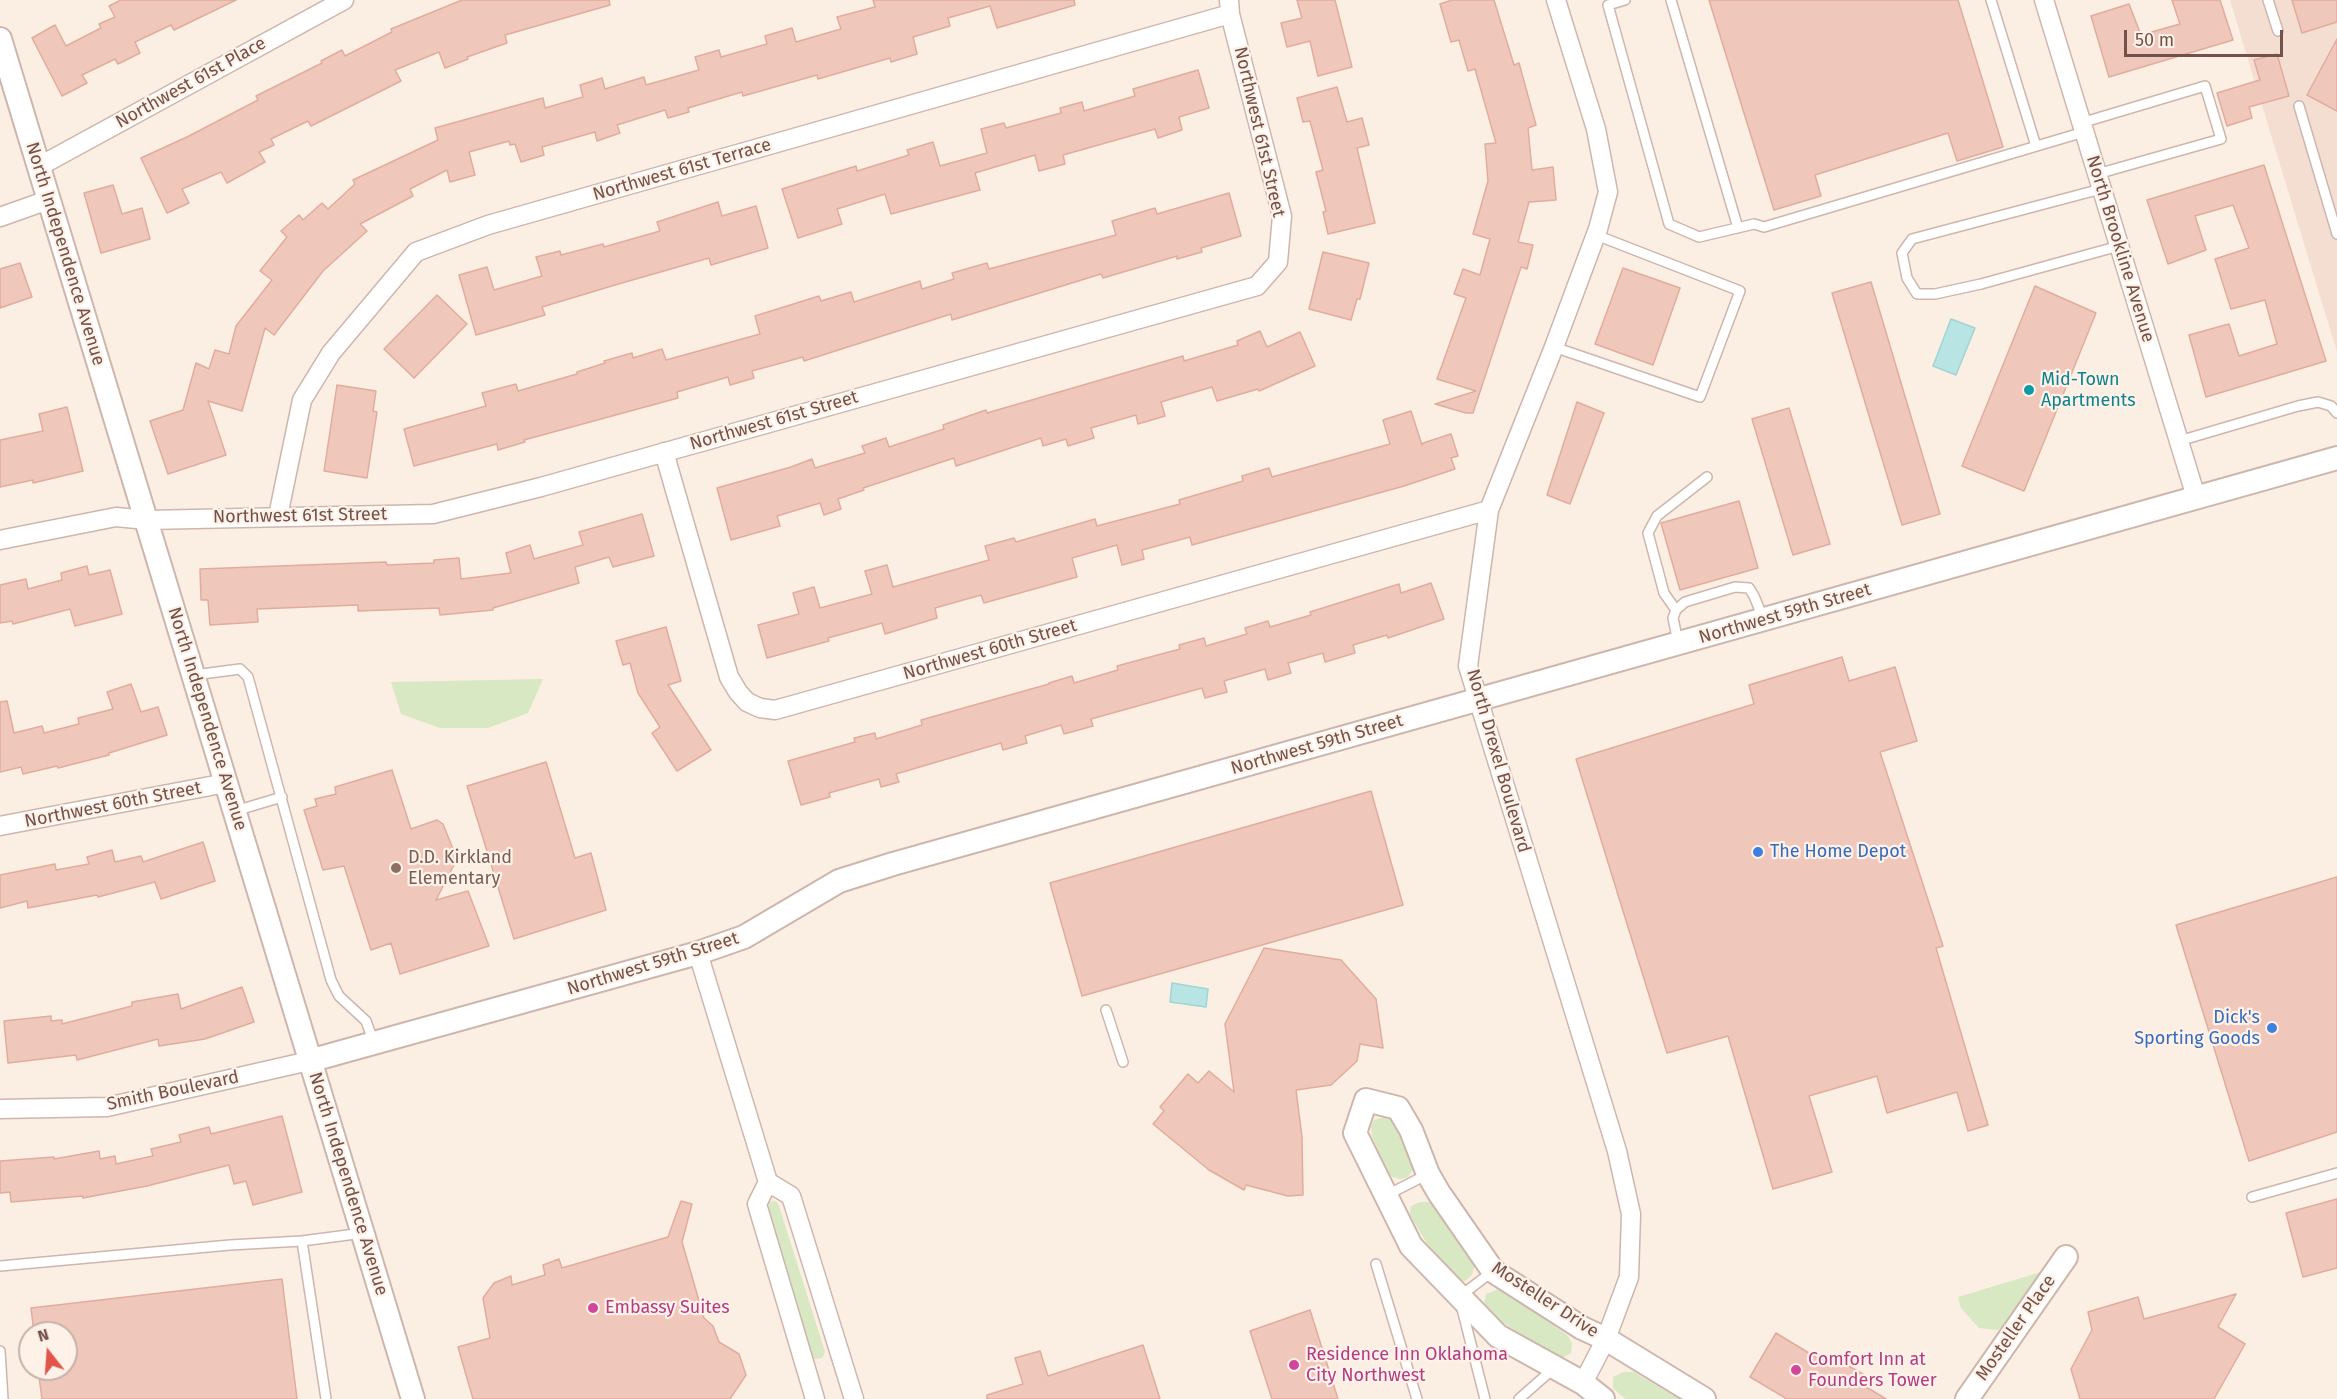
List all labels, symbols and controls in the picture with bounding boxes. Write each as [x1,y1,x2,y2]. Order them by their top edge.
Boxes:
scale bar [2127,18,2286,56]
text: 50 m [2135,29,2174,51]
street label: Northwest 61st Place [112,33,270,133]
street label: Northwest 61st Street [1229,45,1289,219]
street label: Northwest 61st Terrace [590,134,774,206]
street label: North Independence Avenue [21,140,109,368]
street label: North Brookline Avenue [2081,153,2159,345]
place label: Mid-Town Apartments [2041,369,2136,412]
marker: Mid-Town Apartments [2022,383,2036,397]
street label: Northwest 61st Street [687,387,861,455]
street label: Northwest 61st Street [213,504,387,528]
street label: Northwest 59th Street [1696,579,1874,649]
street label: North Independence Avenue [163,605,251,833]
street label: Northwest 60th Street [901,615,1079,685]
street label: North Drexel Boulevard [1461,667,1535,855]
street label: Northwest 59th Street [1228,710,1406,780]
street label: Northwest 60th Street [23,777,203,833]
place label: The Home Depot [1770,841,1906,863]
marker: The Home Depot [1751,845,1765,859]
place label: D.D. Kirkland Elementary [408,847,512,890]
marker: D.D. Kirkland Elementary [389,861,403,875]
street label: Northwest 59th Street [565,928,741,1000]
place label: Dick's Sporting Goods [2134,1007,2260,1050]
marker: Dick's Sporting Goods [2265,1021,2279,1035]
street label: Smith Boulevard [105,1066,241,1116]
street label: North Independence Avenue [304,1070,392,1298]
street label: Mosteller Drive [1487,1257,1603,1343]
street label: Mosteller Place [1972,1271,2060,1385]
place label: Embassy Suites [605,1297,730,1319]
marker: Embassy Suites [586,1301,600,1315]
north arrow [18,1321,78,1381]
text: N [35,1325,51,1346]
place label: Residence Inn Oklahoma City Northwest [1306,1344,1508,1386]
place label: Comfort Inn at Founders Tower [1808,1349,1937,1392]
marker: Residence Inn Oklahoma City Northwest [1287,1358,1301,1372]
marker: Comfort Inn at Founders Tower [1789,1363,1803,1377]

